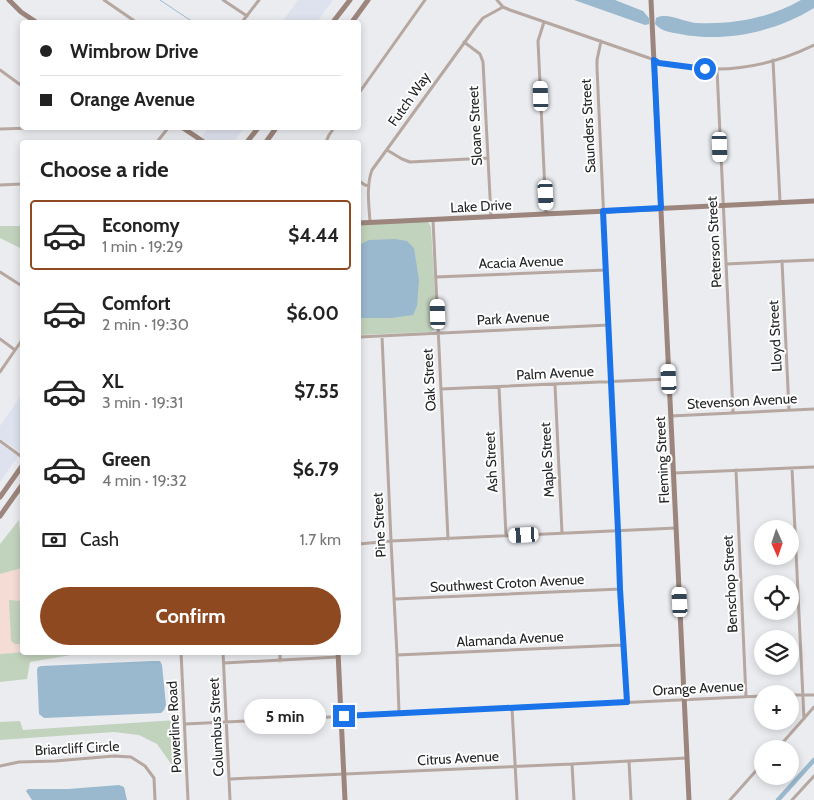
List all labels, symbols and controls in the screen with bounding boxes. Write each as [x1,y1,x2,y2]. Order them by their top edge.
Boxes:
text: Wimbrow Drive [70,40,198,63]
route start [694,58,716,80]
street label: Futch Way [384,68,434,130]
street label: Saunders Street [577,78,599,174]
car [532,81,549,111]
street label: Sloane Street [464,85,486,166]
text: Orange Avenue [70,88,195,111]
car [711,132,728,162]
text: Choose a ride [40,156,169,183]
car [537,180,554,210]
street label: Lake Drive [450,195,512,217]
street label: Peterson Street [703,195,725,288]
icon: car [42,213,87,258]
text: Economy [102,214,180,237]
text: $4.44 [288,224,339,247]
text: 1 min · 19:29 [102,237,183,256]
street label: Acacia Avenue [478,252,564,272]
icon: car [42,291,87,336]
text: Comfort [102,292,171,315]
car [429,299,446,329]
street label: Lloyd Street [764,299,786,372]
text: $6.00 [286,302,339,325]
street label: Park Avenue [476,307,550,329]
text: 2 min · 19:30 [102,315,189,334]
street label: Oak Street [418,348,440,412]
street label: Palm Avenue [516,362,594,384]
car [660,364,677,394]
icon: car [42,369,87,414]
text: XL [102,370,123,393]
text: $7.55 [294,380,339,403]
street label: Stevenson Avenue [686,389,798,413]
text: 3 min · 19:31 [102,393,183,412]
street label: Fleming Street [651,416,673,504]
street label: Maple Street [536,422,558,498]
street label: Ash Street [480,431,502,493]
icon: car [42,447,87,492]
text: Green [102,448,151,471]
text: $6.79 [293,458,339,481]
text: 4 min · 19:32 [102,471,187,490]
street label: Pine Street [368,492,390,558]
north arrow [754,520,799,565]
map controls [754,520,799,785]
icon: cash [40,526,68,554]
car [508,527,539,543]
text: Cash [80,528,119,551]
text: 1.7 km [300,530,341,549]
street label: Benschop Street [718,534,742,633]
street label: Southwest Croton Avenue [429,570,585,596]
button: locate [754,575,799,620]
button: Confirm [40,587,341,645]
car [671,587,688,617]
street label: Alamanda Avenue [456,627,564,651]
button: layers [754,630,799,675]
street label: Columbus Street [204,677,228,777]
street label: Orange Avenue [652,677,744,699]
street label: Powerline Road [163,681,185,773]
button: + [754,685,799,730]
callout: 5 min [244,698,326,734]
route end [333,705,355,727]
text: 5 min [266,707,304,726]
street label: Briarcliff Circle [34,737,120,759]
button: − [754,740,799,785]
street label: Citrus Avenue [417,747,499,769]

